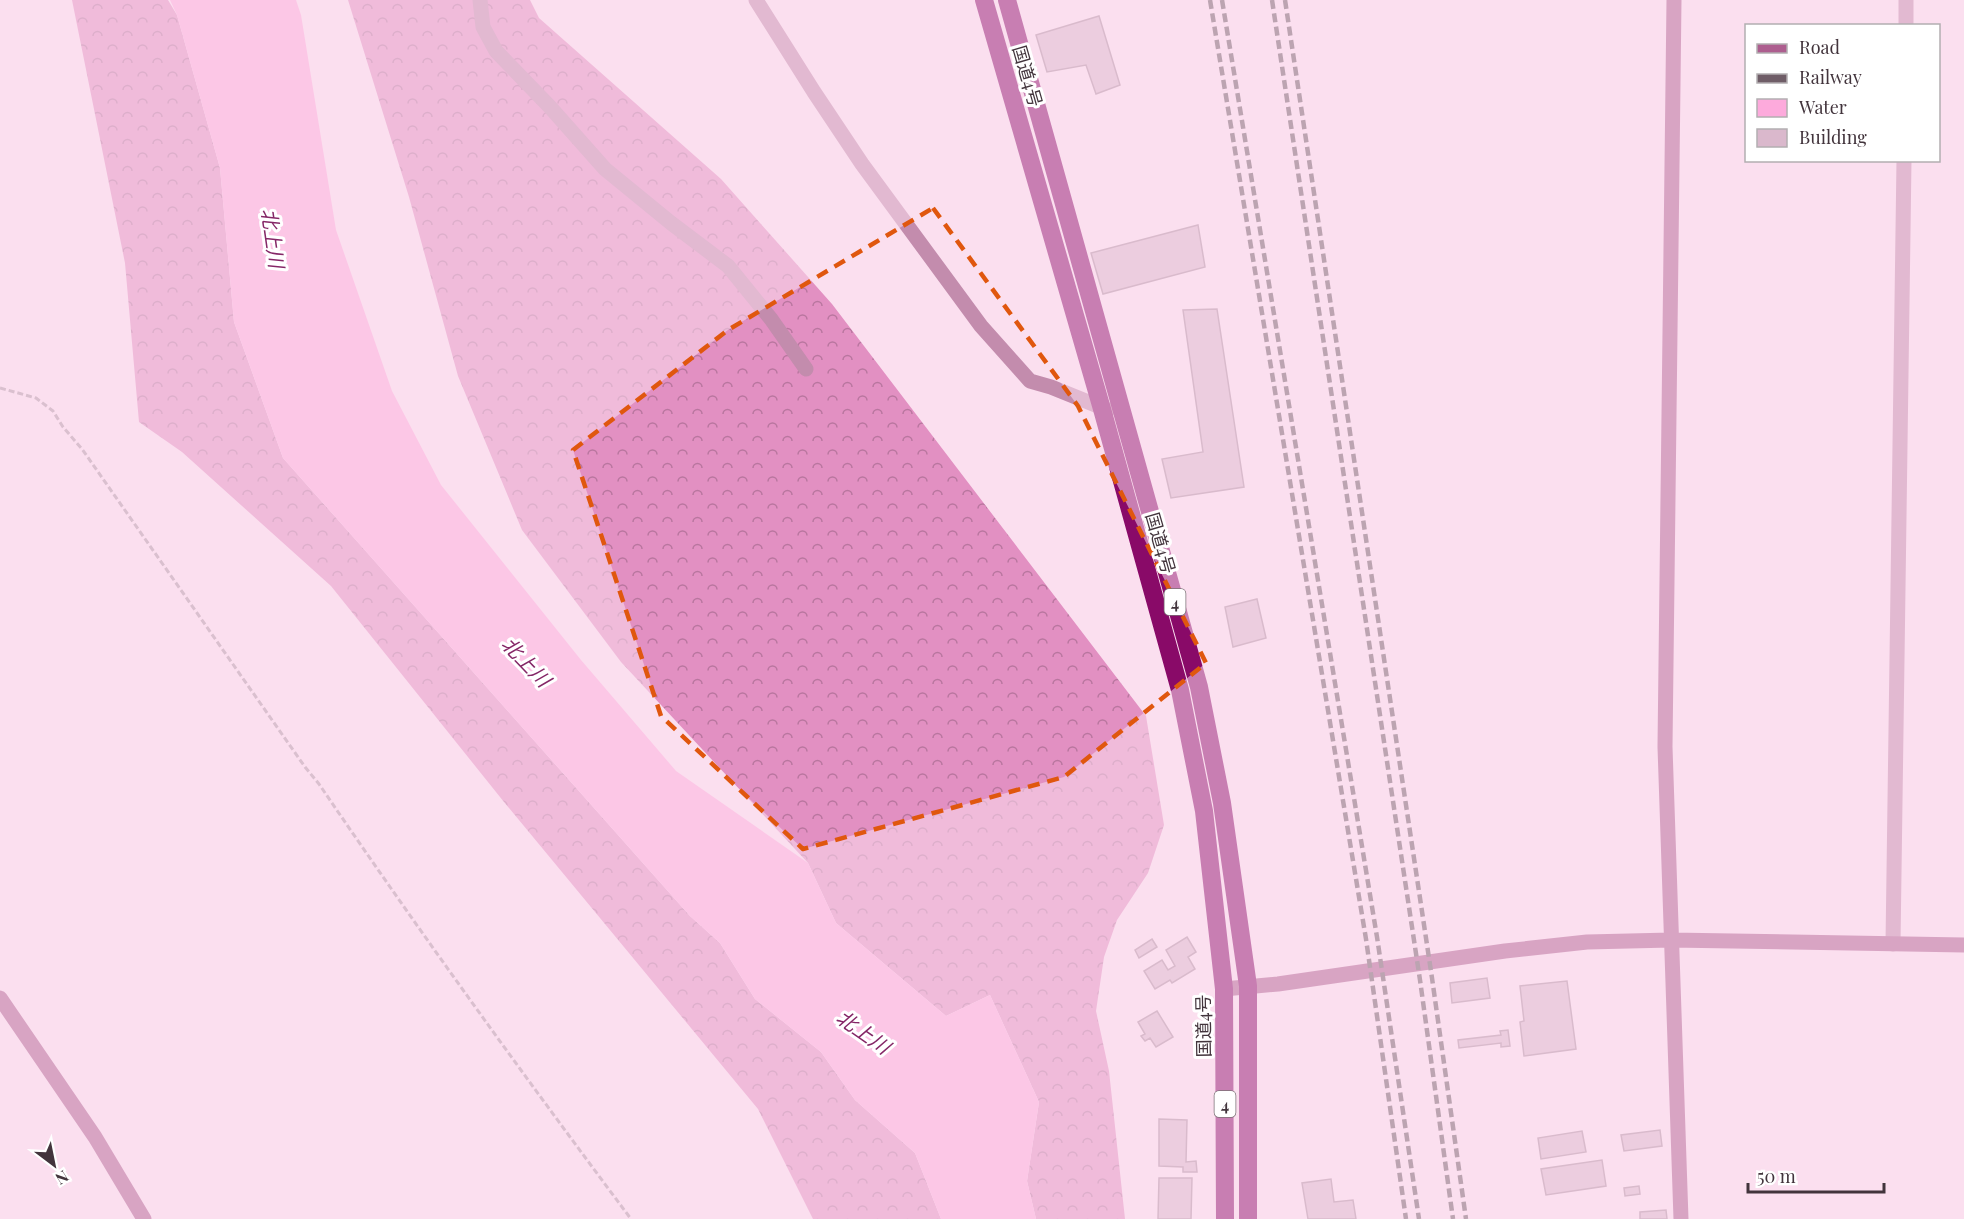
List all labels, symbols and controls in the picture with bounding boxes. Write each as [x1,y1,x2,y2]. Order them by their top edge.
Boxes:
legend [1745,24,1940,162]
text: Road [1799,35,1840,59]
street label: 国道4号 [1008,42,1048,110]
text: Railway [1799,65,1862,89]
text: Water [1798,95,1847,119]
text: Building [1799,125,1867,149]
water label: 北上川 [256,206,292,272]
street label: 国道4号 [1141,509,1181,577]
road number: 4 [1164,589,1186,615]
water label: 北上川 [496,630,559,693]
street label: 国道4号 [1190,994,1216,1058]
water label: 北上川 [832,1003,898,1060]
road number: 4 [1214,1091,1236,1117]
north arrow [24,1135,84,1195]
scale bar [1748,1156,1884,1194]
text: 50 m [1757,1164,1796,1188]
text: N [51,1166,73,1190]

